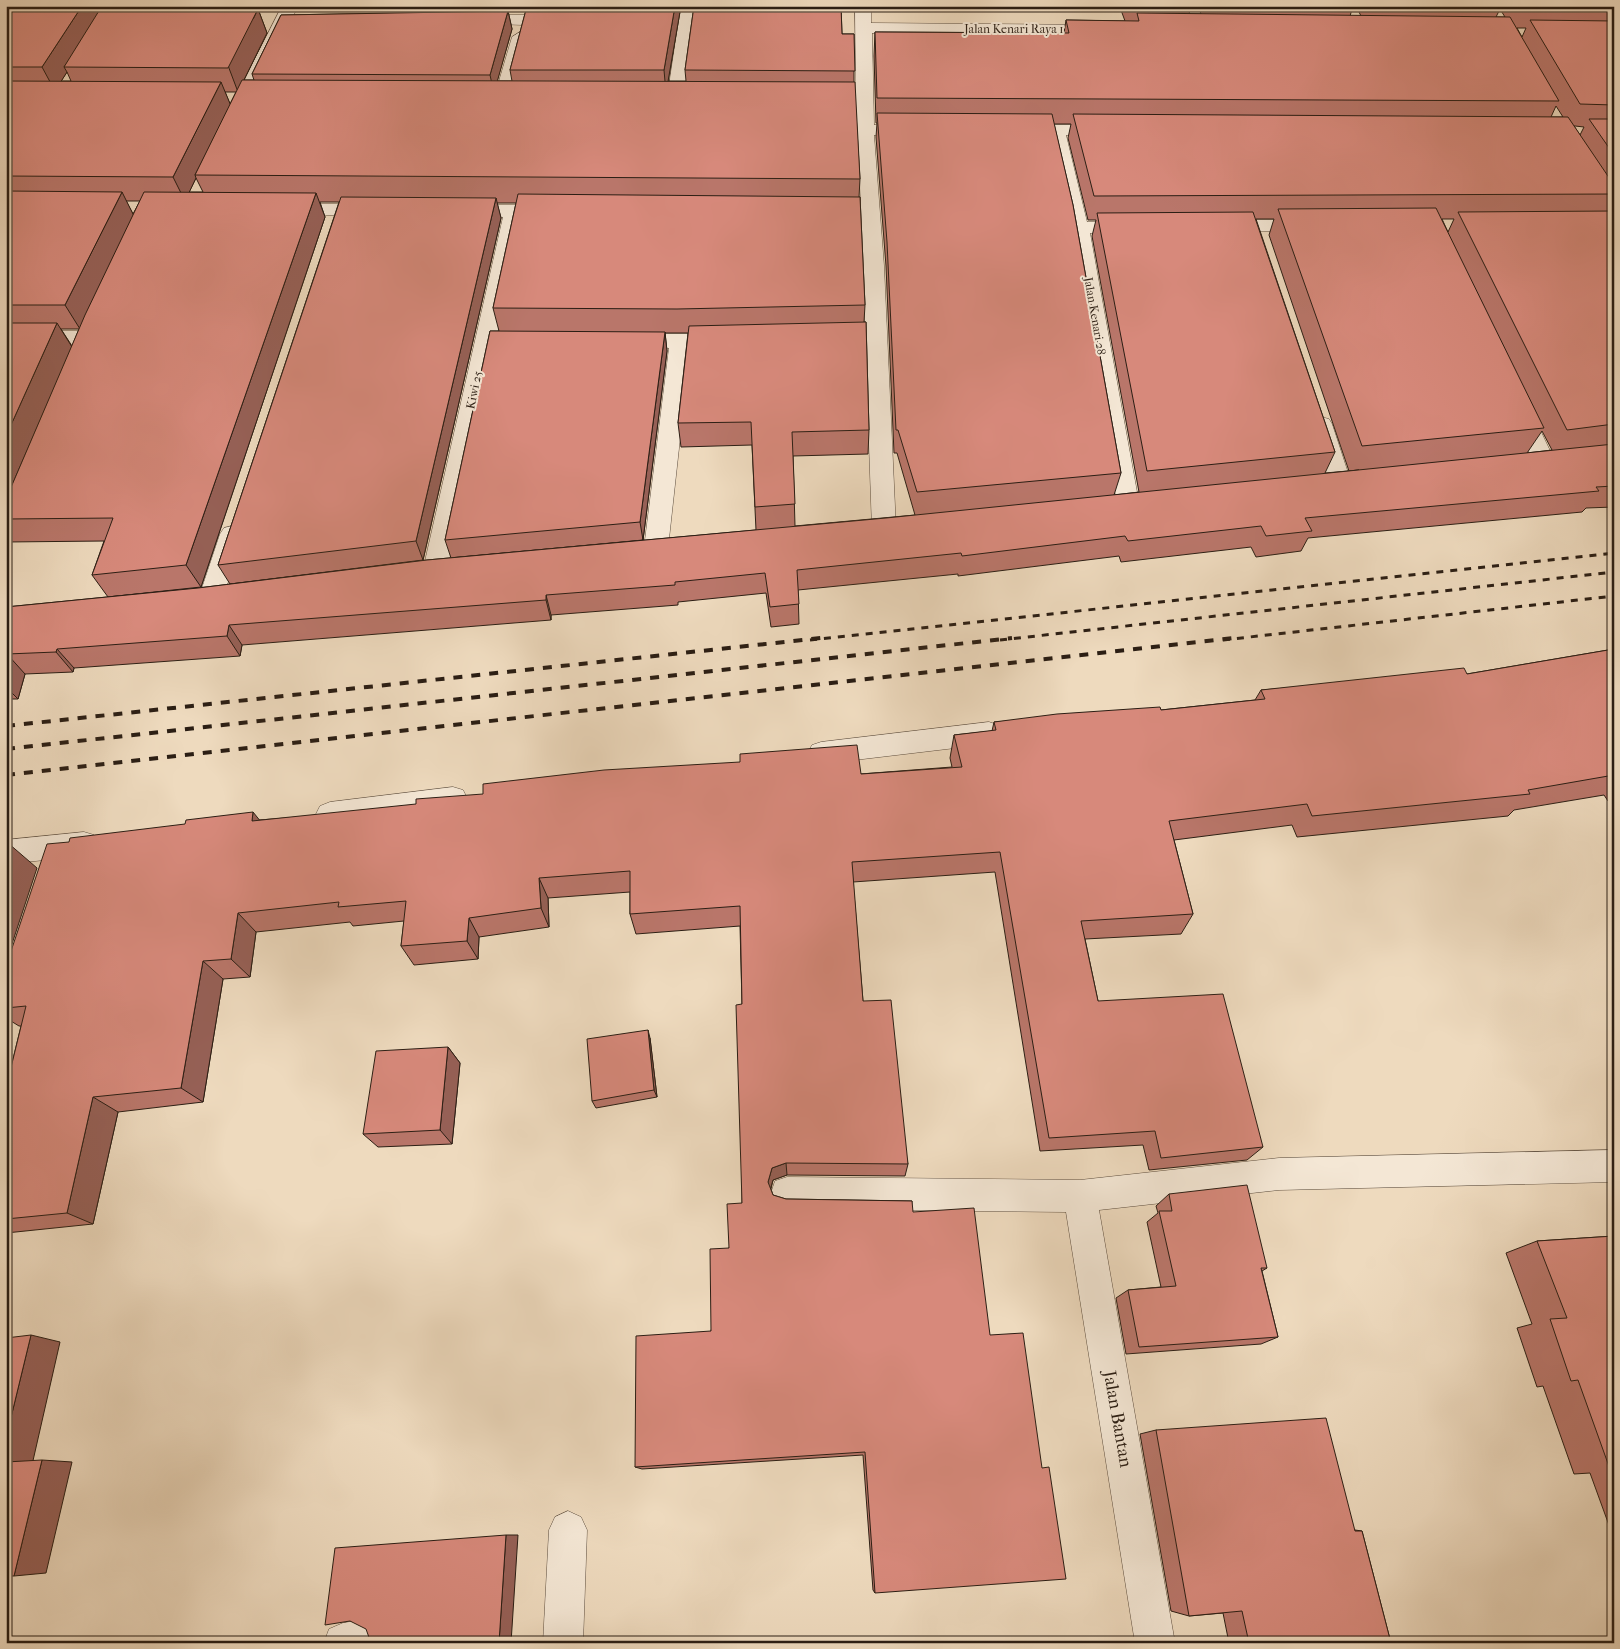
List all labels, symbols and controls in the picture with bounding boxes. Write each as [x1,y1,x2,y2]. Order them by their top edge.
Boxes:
street label: Jalan Kenari Raya 1 [963,22,1064,36]
street label: Jalan Kenari 28 [1081,275,1109,356]
street label: Kiwi 25 [463,370,485,410]
street label: Jalan Bantan [1098,1367,1136,1470]

